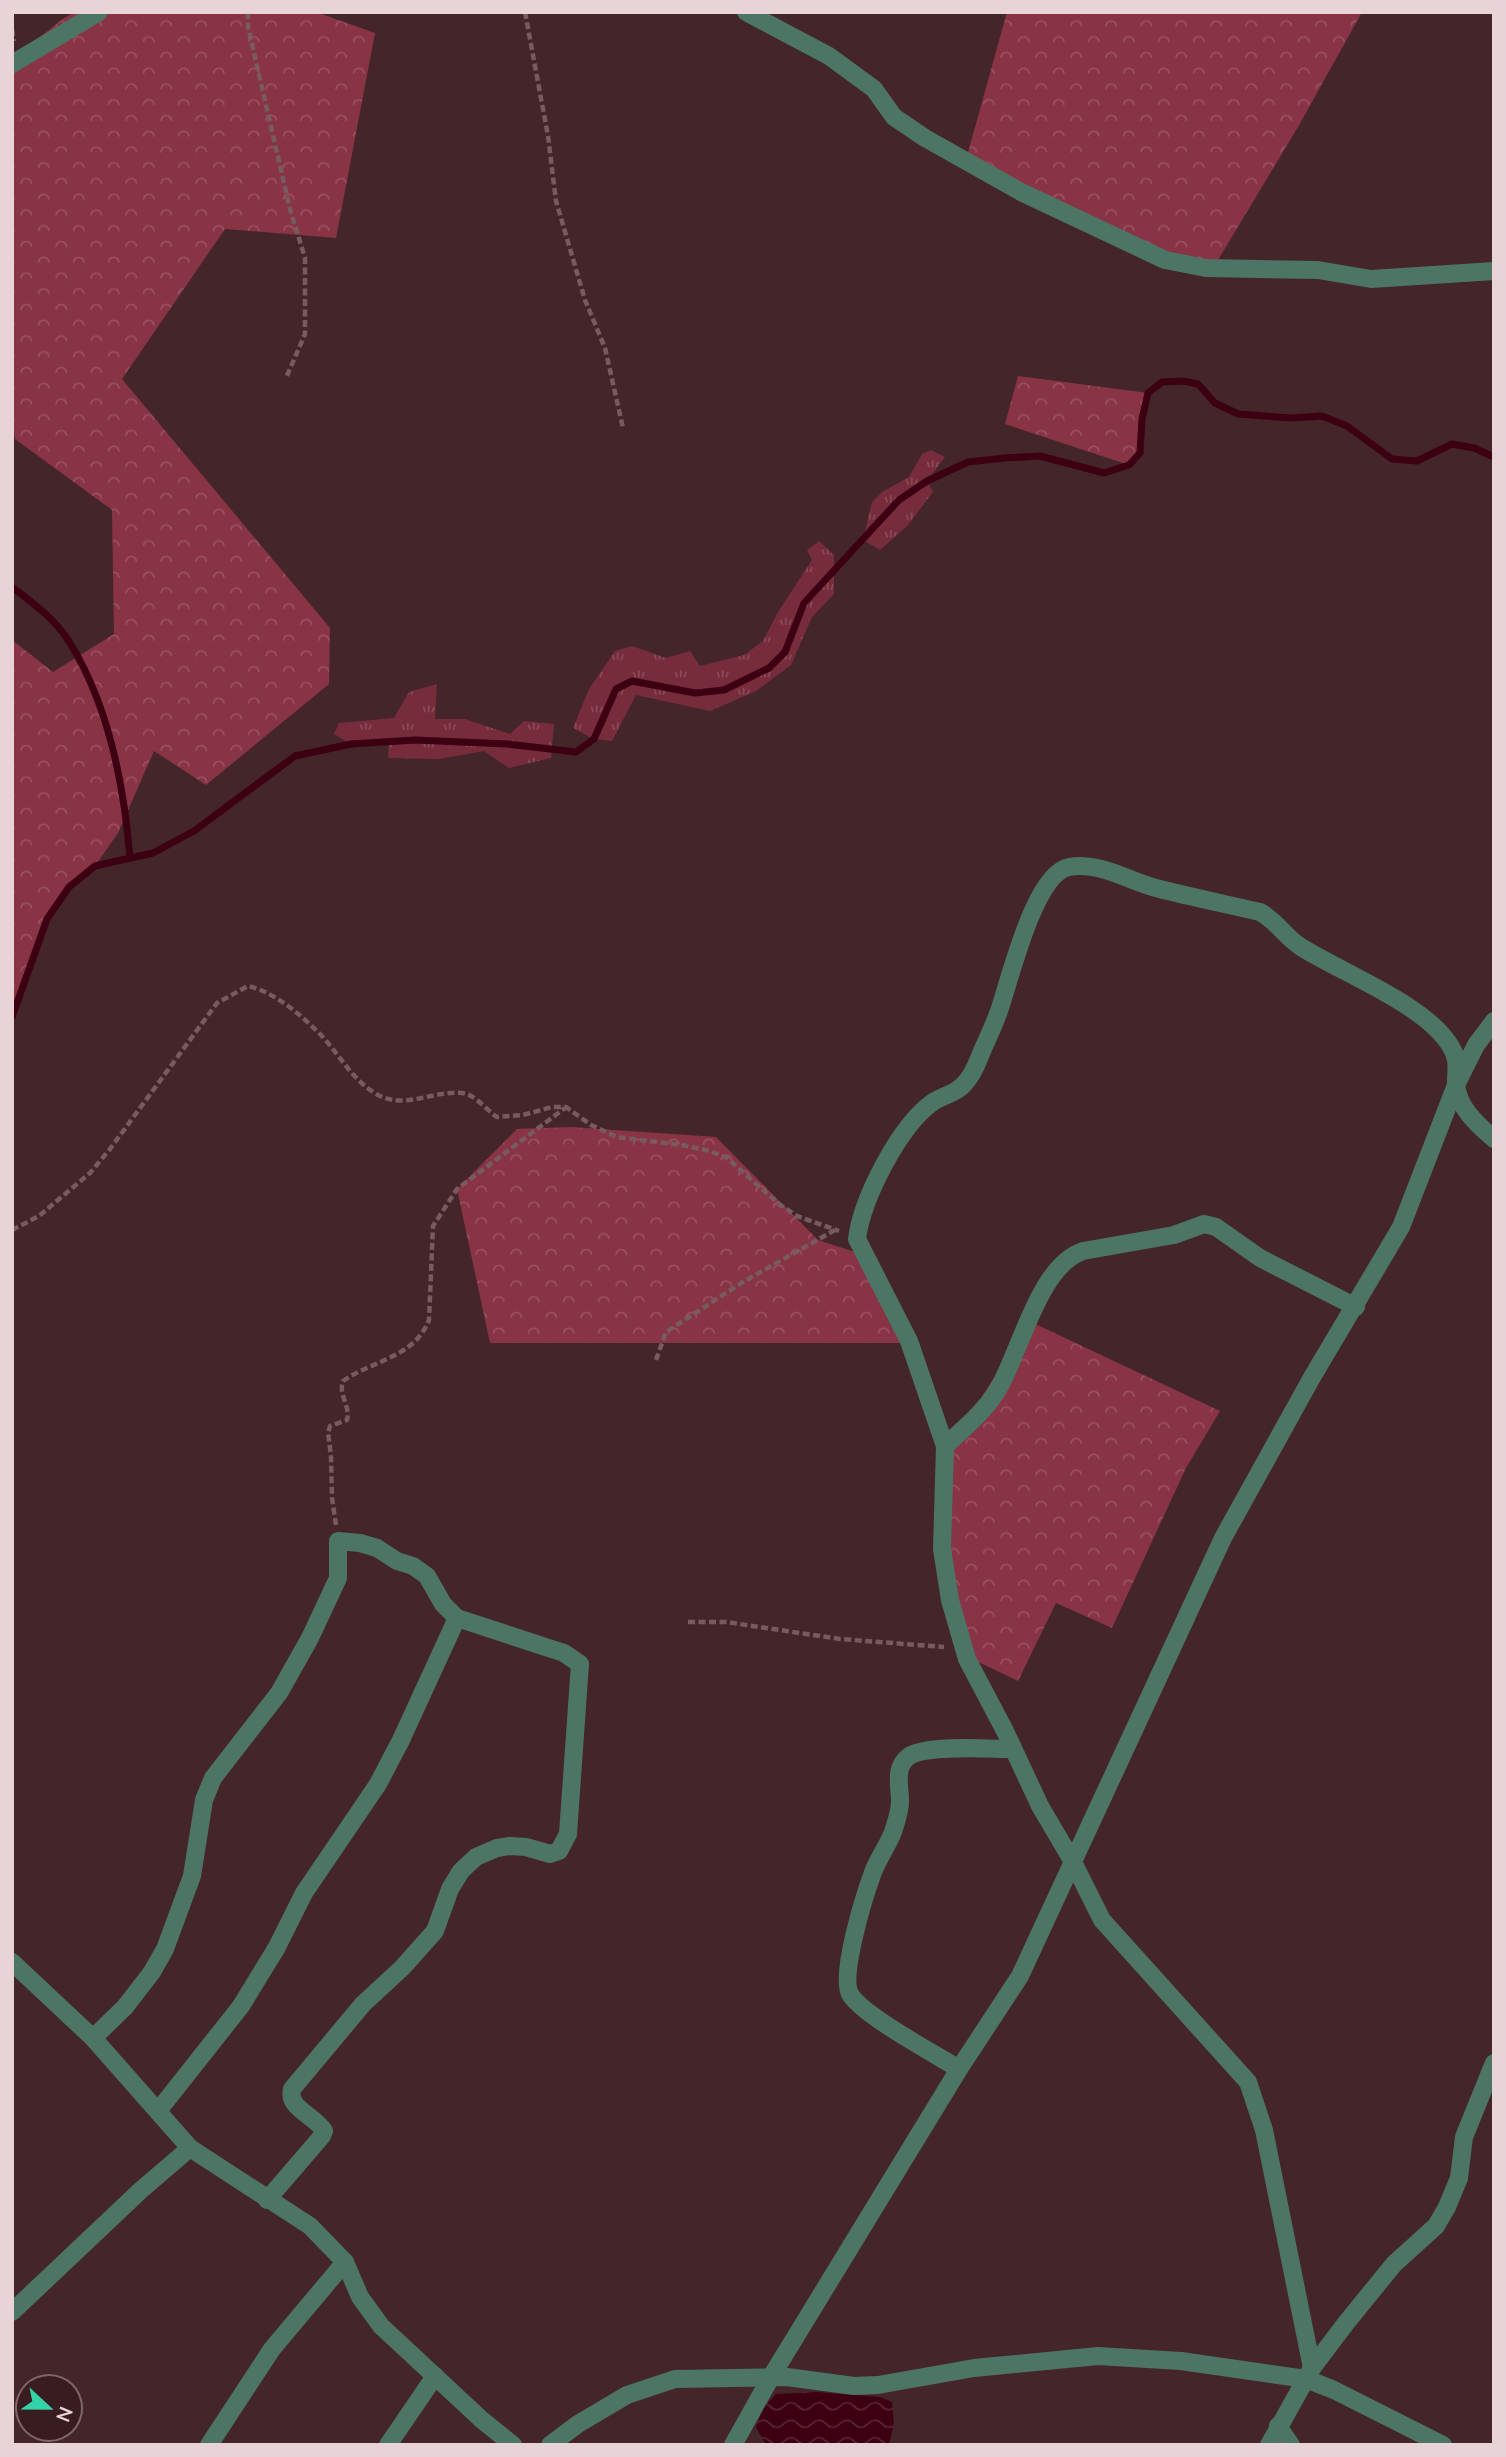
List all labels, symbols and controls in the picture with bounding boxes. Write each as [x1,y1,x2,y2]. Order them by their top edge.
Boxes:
north arrow [14,2373,84,2443]
text: N [49,2403,79,2425]

